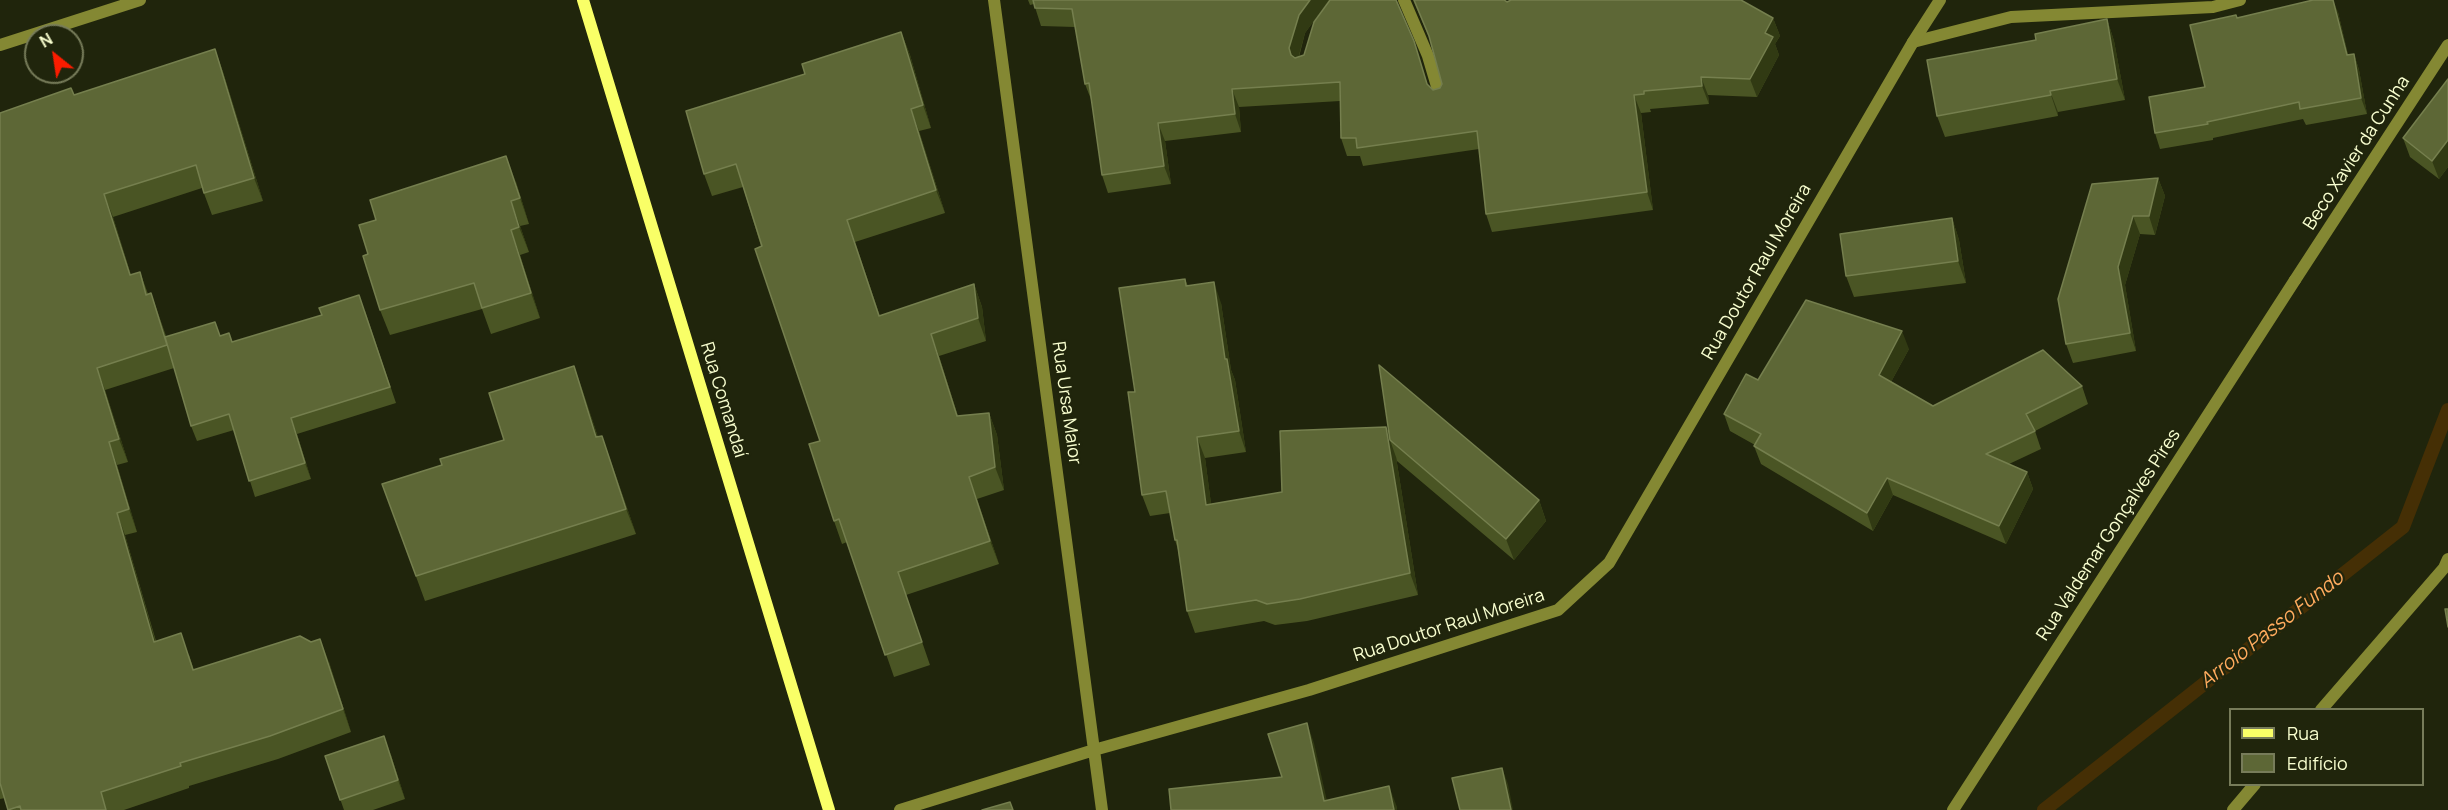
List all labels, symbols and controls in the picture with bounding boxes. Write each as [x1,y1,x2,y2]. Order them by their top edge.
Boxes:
north arrow [24,24,84,84]
text: N [36,28,56,53]
street label: Beco Xavier da Cunha [2299,72,2415,234]
street label: Rua Doutor Raul Moreira [1698,180,1816,364]
street label: Rua Comandaí [695,339,751,461]
street label: Rua Ursa Maior [1047,340,1085,466]
street label: Rua Valdemar Gonçalves Pires [2032,425,2186,645]
water label: Arroio Passo Fundo [2195,566,2349,694]
street label: Rua Doutor Raul Moreira [1351,585,1547,667]
legend [2229,708,2424,786]
text: Rua [2287,721,2319,745]
text: Edifício [2287,751,2348,775]

